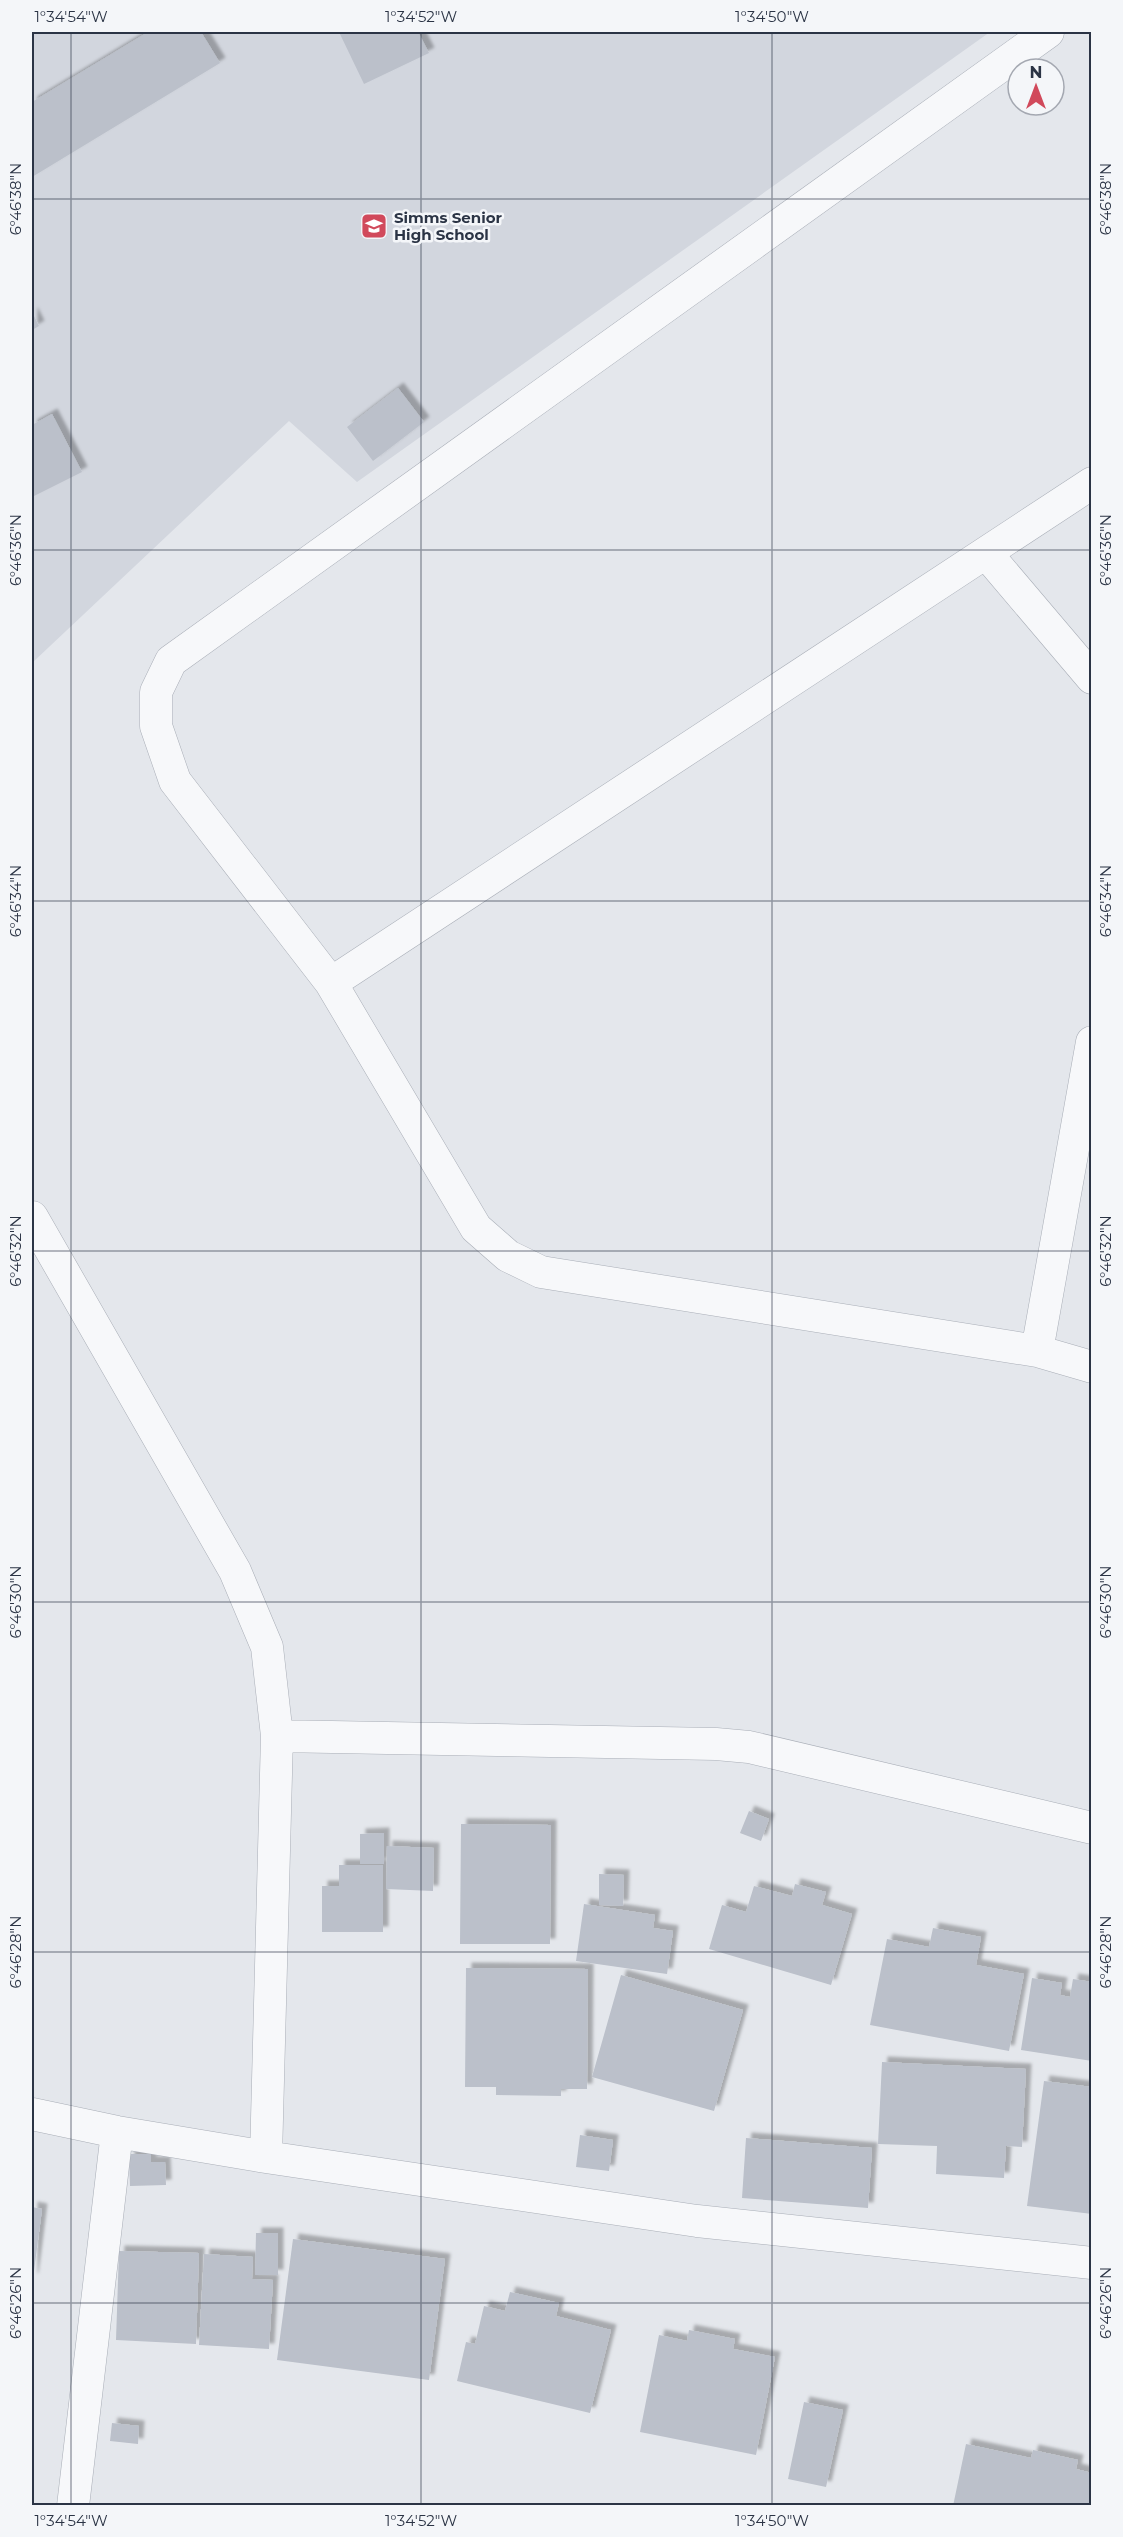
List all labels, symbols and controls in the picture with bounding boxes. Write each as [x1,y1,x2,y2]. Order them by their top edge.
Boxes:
text: 1°34'54"W [34,7,108,26]
text: 1°34'52"W [385,7,457,26]
text: 1°34'50"W [735,7,809,26]
north arrow [1006,57,1066,117]
text: N [1030,63,1042,82]
text: 6°46'38"N [6,163,25,235]
text: 6°46'38"N [1096,163,1115,235]
place label: Simms Senior High School [394,208,503,244]
school or university icon: Simms Senior High School [359,211,389,241]
text: 6°46'36"N [6,514,25,586]
text: 6°46'36"N [1096,514,1115,586]
text: 6°46'34"N [6,865,25,937]
text: 6°46'34"N [1096,865,1115,937]
text: 6°46'32"N [6,1215,25,1287]
text: 6°46'32"N [1096,1215,1115,1287]
text: 6°46'30"N [6,1565,25,1639]
text: 6°46'30"N [1096,1565,1115,1639]
text: 6°46'28"N [6,1916,25,1988]
text: 6°46'28"N [1096,1916,1115,1988]
text: 6°46'26"N [6,2267,25,2339]
text: 6°46'26"N [1096,2267,1115,2339]
text: 1°34'54"W [34,2511,108,2530]
text: 1°34'52"W [385,2511,457,2530]
text: 1°34'50"W [735,2511,809,2530]

